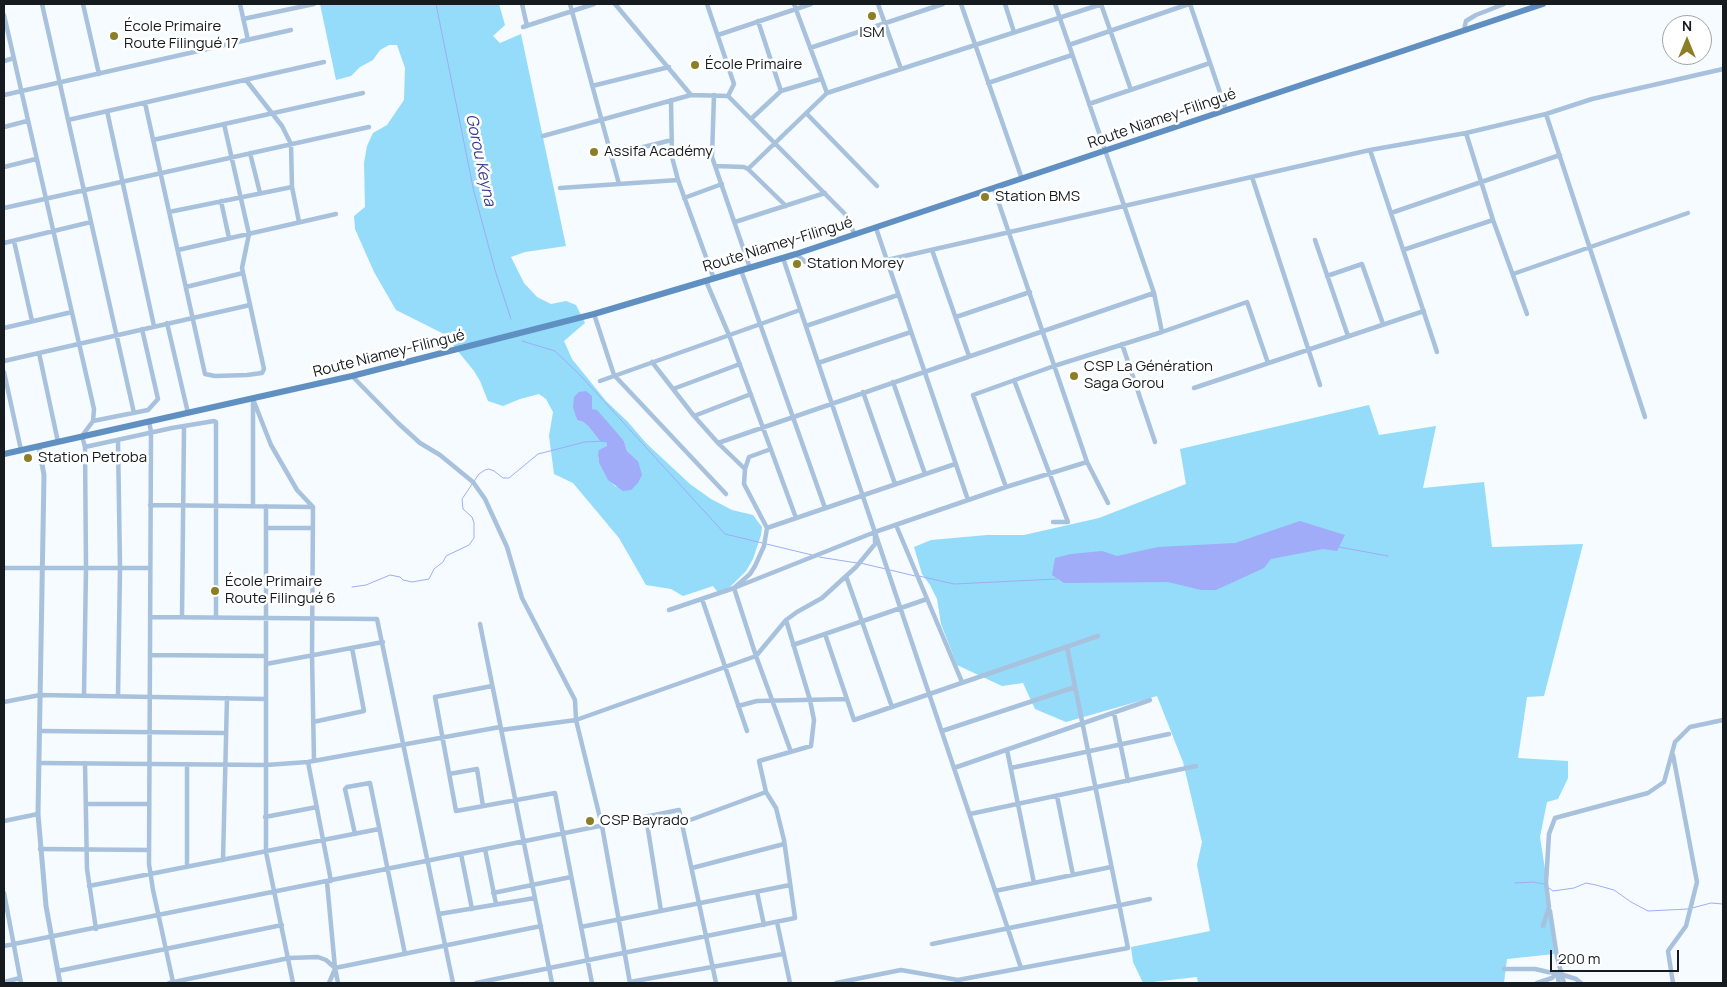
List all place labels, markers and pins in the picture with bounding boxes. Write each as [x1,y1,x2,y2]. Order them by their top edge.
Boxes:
marker: ISM [866,10,878,22]
place label: École Primaire Route Filingué 17 [124,18,239,53]
place label: ISM [859,24,885,42]
marker: École Primaire Route Filingué 17 [108,30,120,42]
place label: École Primaire [705,56,802,74]
marker: École Primaire [689,59,701,71]
place label: Assifa Académy [604,143,713,161]
marker: Assifa Académy [588,146,600,158]
place label: Station BMS [995,188,1080,206]
marker: Station BMS [979,191,991,203]
place label: Station Morey [807,255,904,273]
marker: Station Morey [791,258,803,270]
place label: CSP La Génération Saga Gorou [1084,358,1213,393]
marker: CSP La Génération Saga Gorou [1068,370,1080,382]
place label: Station Petroba [38,449,147,467]
marker: Station Petroba [22,452,34,464]
place label: École Primaire Route Filingué 6 [225,573,336,608]
marker: École Primaire Route Filingué 6 [209,585,221,597]
place label: CSP Bayrado [600,812,689,830]
marker: CSP Bayrado [584,815,596,827]

